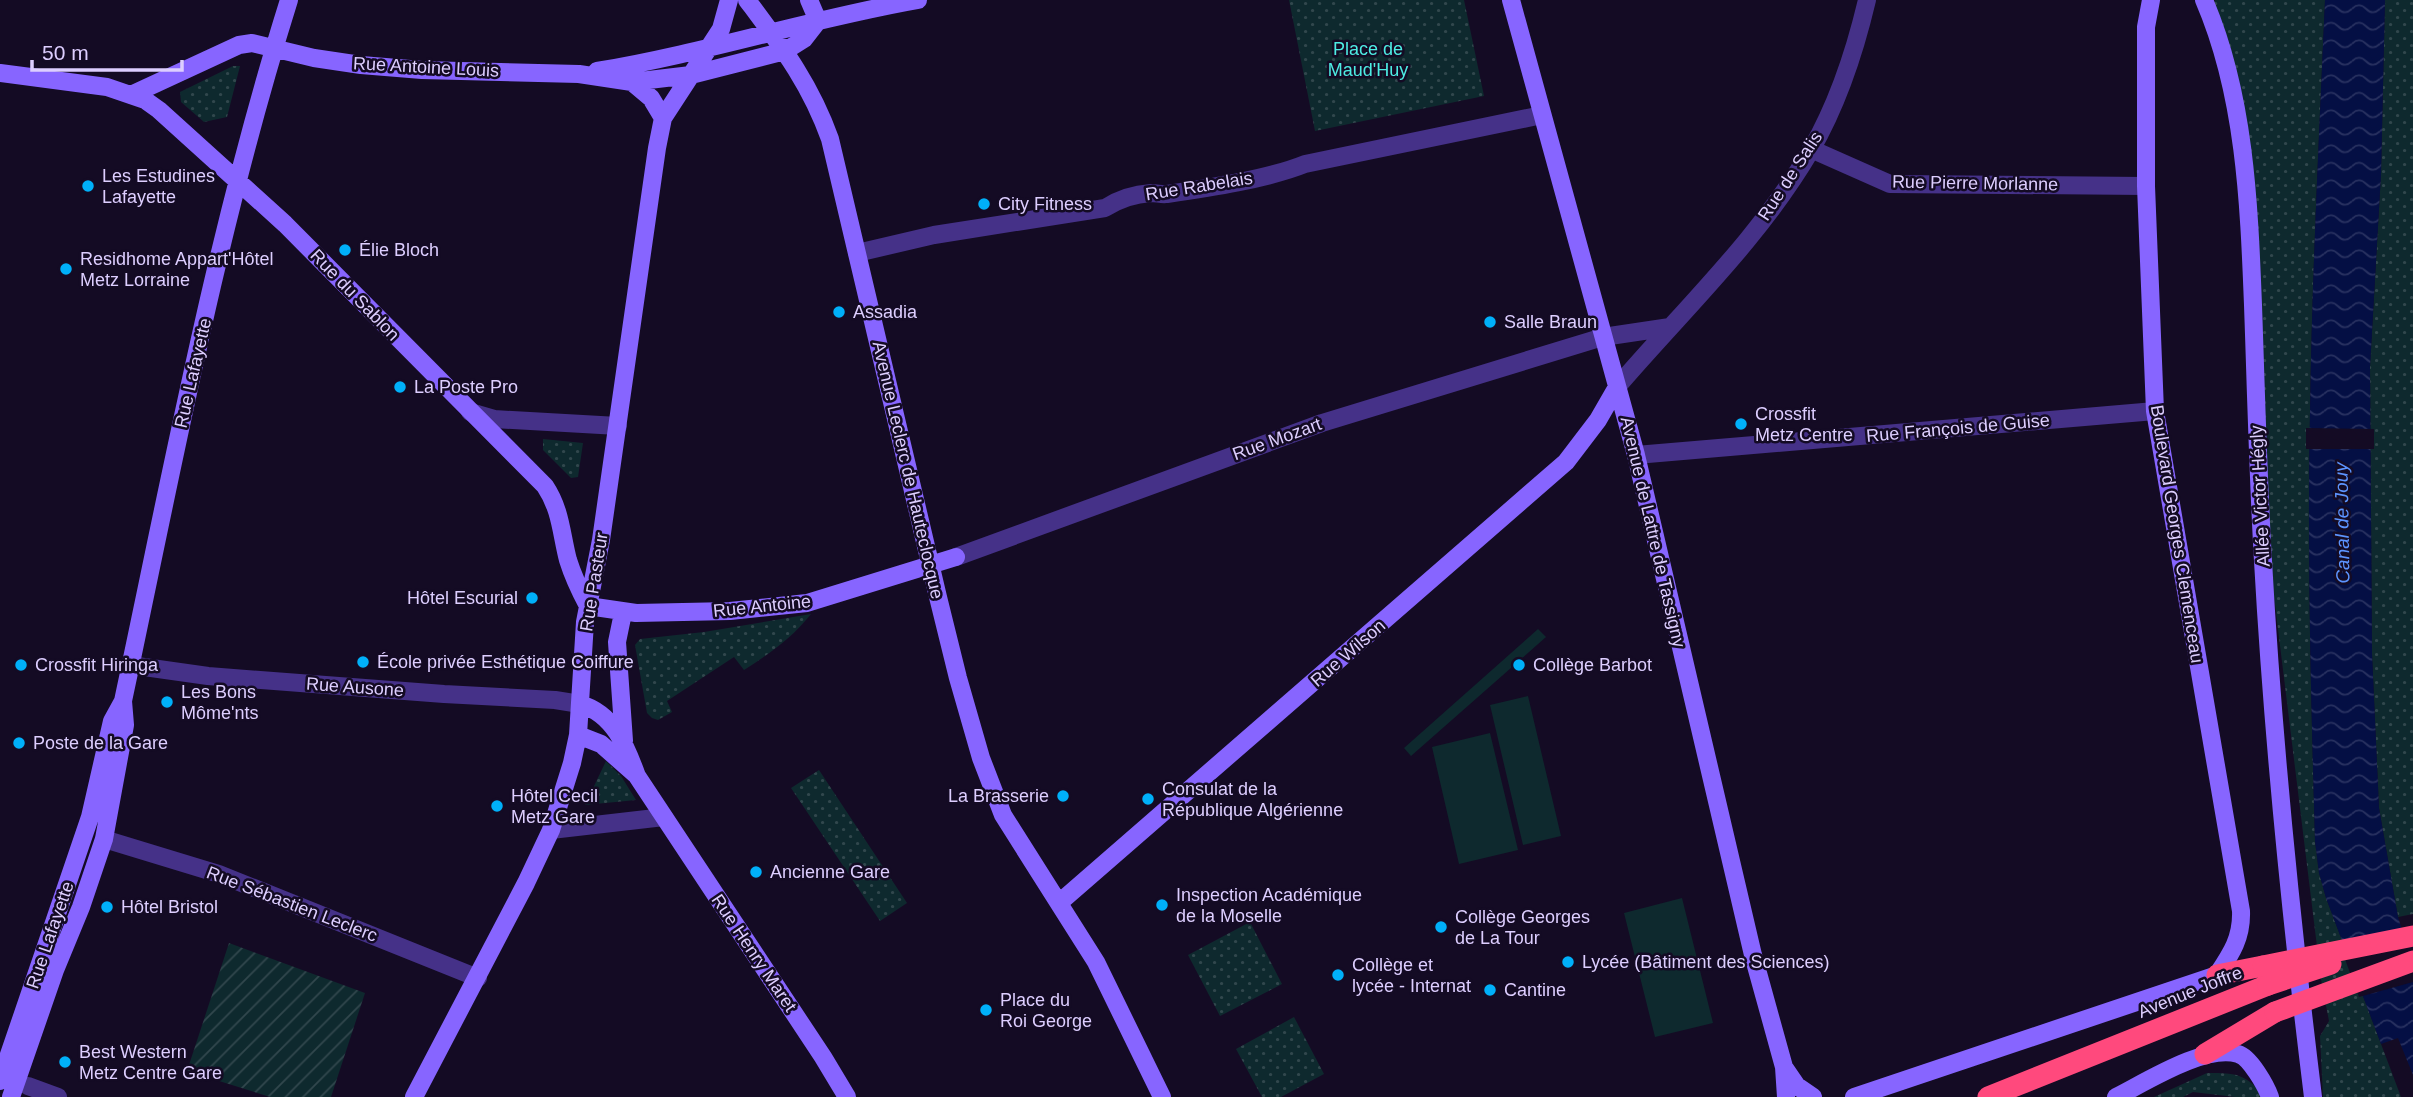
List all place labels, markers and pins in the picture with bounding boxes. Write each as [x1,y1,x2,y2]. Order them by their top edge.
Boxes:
place label: Les Estudines Lafayette [102,166,215,207]
marker: Les Estudines Lafayette [80,178,96,194]
place label: City Fitness [998,194,1092,214]
marker: City Fitness [976,196,992,212]
place label: Élie Bloch [359,240,439,260]
marker: Élie Bloch [337,242,353,258]
place label: Residhome Appart'Hôtel Metz Lorraine [80,249,274,290]
marker: Residhome Appart'Hôtel Metz Lorraine [58,261,74,277]
place label: Assadia [853,302,918,322]
marker: Assadia [831,304,847,320]
place label: Salle Braun [1504,312,1597,332]
marker: Salle Braun [1482,314,1498,330]
place label: La Poste Pro [414,377,518,397]
marker: La Poste Pro [392,379,408,395]
place label: Crossfit Metz Centre [1755,404,1853,445]
marker: Crossfit Metz Centre [1733,416,1749,432]
place label: Hôtel Escurial [407,588,518,608]
marker: Hôtel Escurial [524,590,540,606]
place label: École privée Esthétique Coiffure [377,652,634,672]
marker: École privée Esthétique Coiffure [355,654,371,670]
place label: Crossfit Hiringa [35,655,159,675]
place label: Collège Barbot [1533,655,1652,675]
marker: Crossfit Hiringa [13,657,29,673]
marker: Collège Barbot [1511,657,1527,673]
place label: Les Bons Môme'nts [181,682,258,723]
marker: Les Bons Môme'nts [159,694,175,710]
place label: Poste de la Gare [33,733,168,753]
marker: Poste de la Gare [11,735,27,751]
place label: Consulat de la République Algérienne [1162,779,1343,820]
place label: Hôtel Cecil Metz Gare [511,786,598,827]
place label: La Brasserie [948,786,1049,806]
marker: La Brasserie [1055,788,1071,804]
marker: Consulat de la République Algérienne [1140,791,1156,807]
marker: Hôtel Cecil Metz Gare [489,798,505,814]
place label: Ancienne Gare [770,862,890,882]
marker: Ancienne Gare [748,864,764,880]
place label: Inspection Académique de la Moselle [1176,885,1362,926]
place label: Hôtel Bristol [121,897,218,917]
marker: Inspection Académique de la Moselle [1154,897,1170,913]
marker: Hôtel Bristol [99,899,115,915]
place label: Collège Georges de La Tour [1455,907,1590,948]
marker: Collège Georges de La Tour [1433,919,1449,935]
place label: Lycée (Bâtiment des Sciences) [1582,952,1829,972]
marker: Lycée (Bâtiment des Sciences) [1560,954,1576,970]
place label: Collège et lycée - Internat [1352,955,1471,996]
marker: Collège et lycée - Internat [1330,967,1346,983]
place label: Cantine [1504,980,1566,1000]
marker: Cantine [1482,982,1498,998]
place label: Place du Roi George [1000,990,1092,1031]
marker: Place du Roi George [978,1002,994,1018]
place label: Best Western Metz Centre Gare [79,1042,222,1083]
marker: Best Western Metz Centre Gare [57,1054,73,1070]

